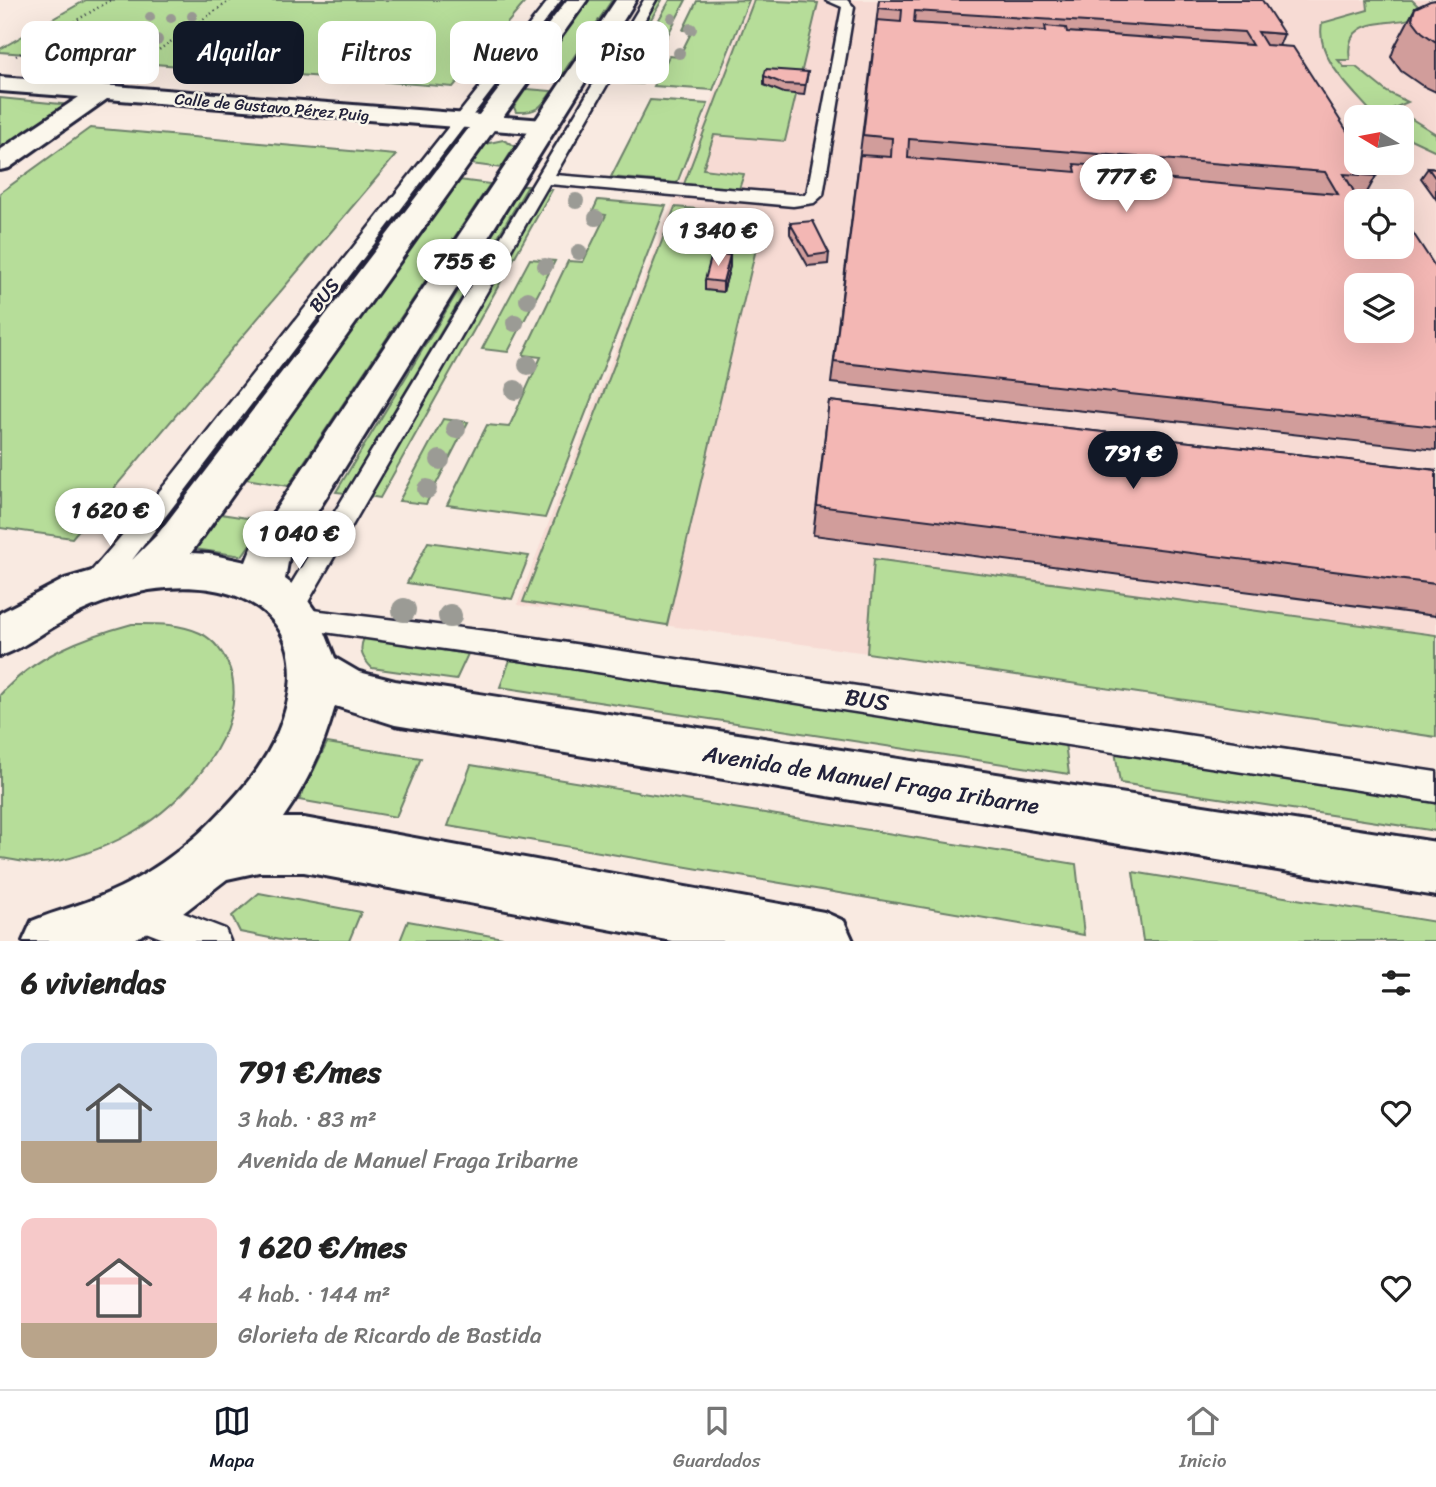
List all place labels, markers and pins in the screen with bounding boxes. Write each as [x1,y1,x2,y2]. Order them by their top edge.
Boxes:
pin: 777 € [1077,154,1175,214]
pin: 1 340 € [653,208,783,268]
pin: 755 € [415,240,513,299]
pin: 791 € [1084,432,1182,491]
pin: 1 620 € [45,489,175,548]
pin: 1 040 € [234,512,364,571]

